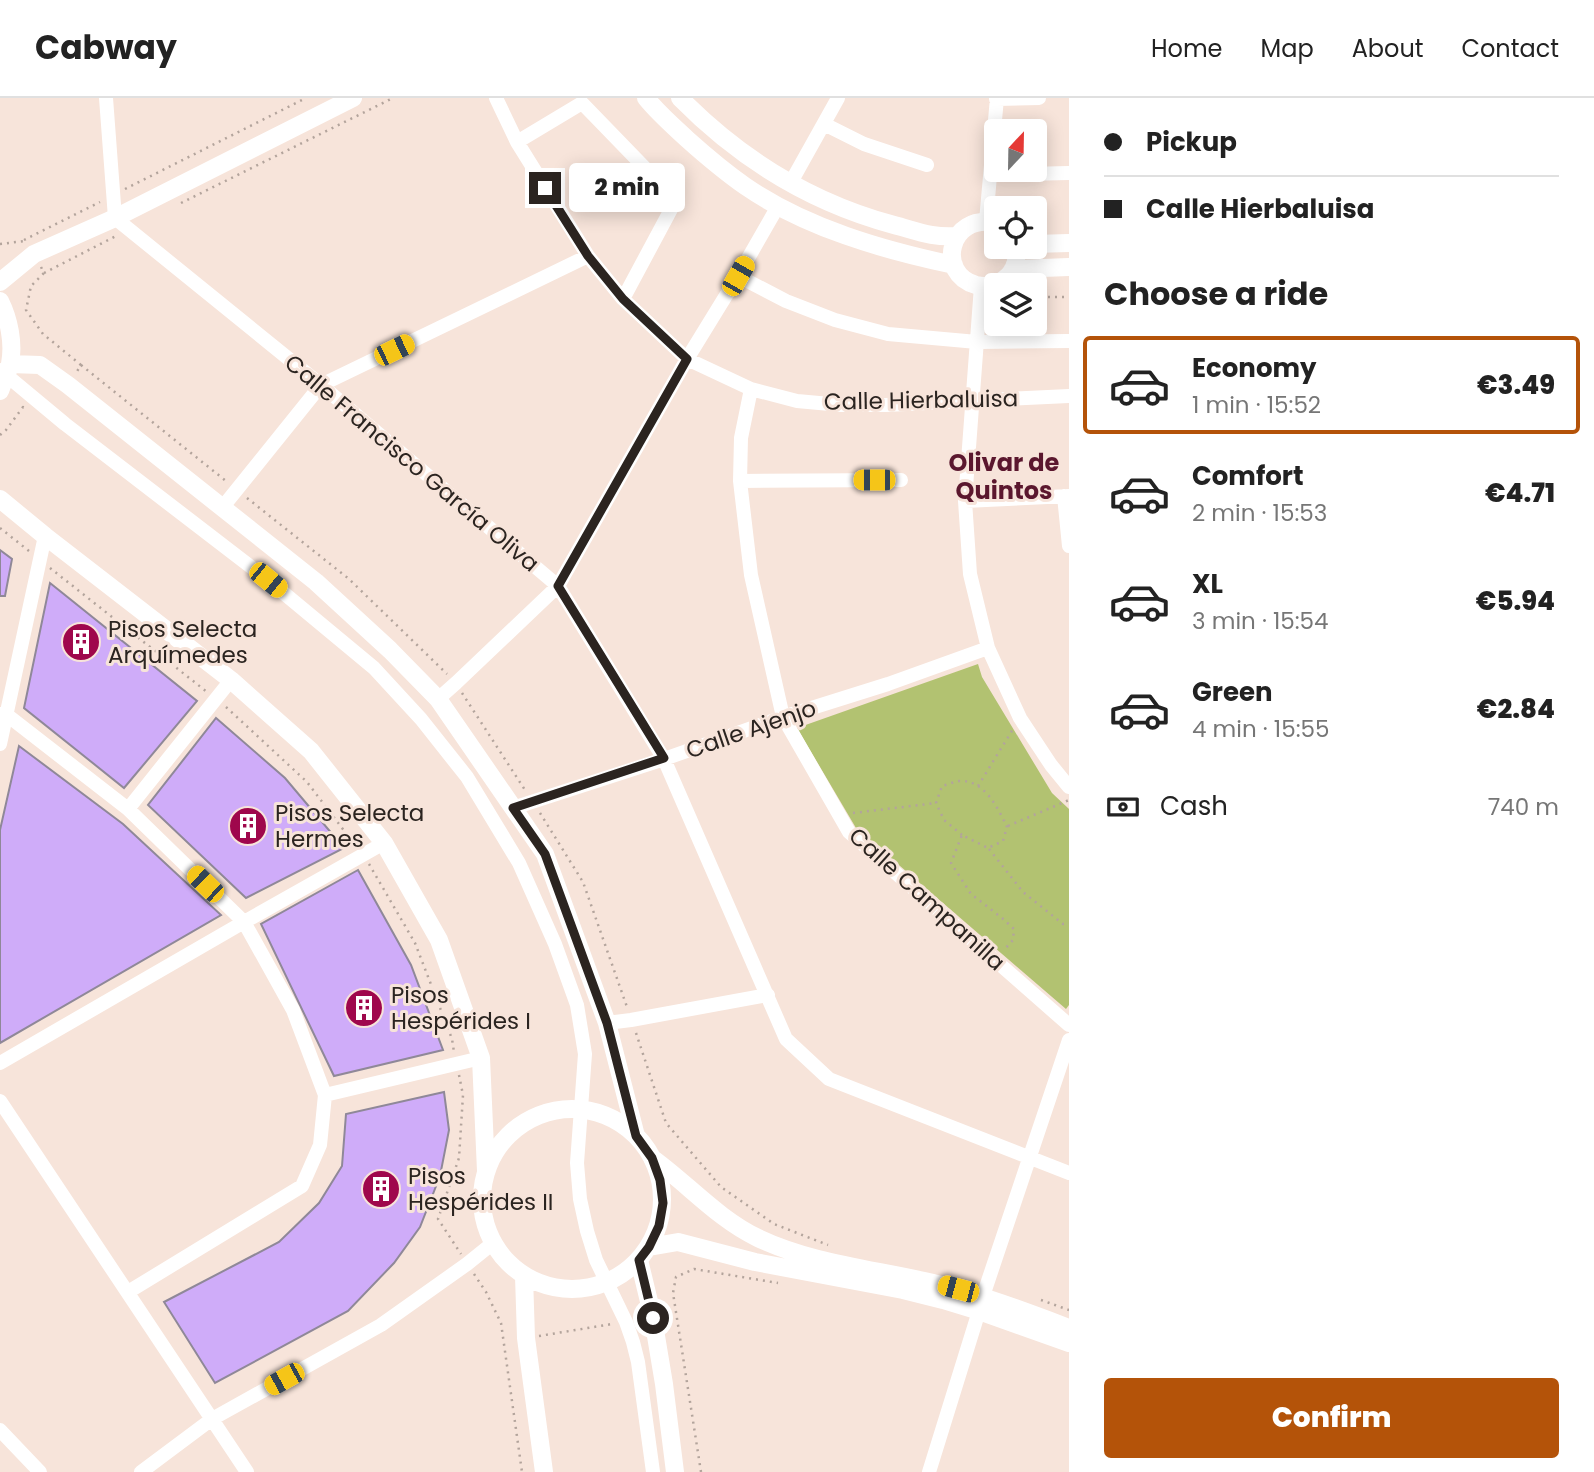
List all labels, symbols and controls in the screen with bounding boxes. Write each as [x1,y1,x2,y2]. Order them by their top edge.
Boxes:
text: Cabway [35,24,177,71]
text: Home [1151,32,1223,65]
text: Map [1261,32,1314,65]
text: About [1352,32,1423,65]
text: Contact [1461,32,1559,65]
north arrow [984,119,1046,182]
map controls [984,119,1047,336]
text: Pickup [1146,124,1237,160]
callout: 2 min [570,164,685,212]
text: 2 min [595,171,659,203]
route end [529,172,561,204]
text: Calle Hierbaluisa [1146,191,1375,227]
button: locate [984,196,1047,259]
car [719,253,758,299]
text: Choose a ride [1104,271,1328,316]
button: layers [984,273,1047,336]
car [371,331,418,369]
street label: Calle Francisco García Oliva [278,347,546,579]
text: Economy [1192,350,1316,386]
icon: car [1108,354,1171,417]
text: €3.49 [1477,367,1555,403]
street label: Calle Hierbaluisa [824,382,1018,418]
text: 1 min · 15:52 [1192,389,1321,421]
district label: Olivar de Quintos [949,446,1060,507]
text: Comfort [1192,458,1304,494]
icon: car [1108,462,1171,525]
car [854,470,896,491]
text: €4.71 [1485,475,1555,511]
text: 2 min · 15:53 [1192,497,1327,529]
car [246,559,291,601]
text: XL [1192,566,1223,602]
icon: car [1108,570,1171,633]
text: €5.94 [1476,583,1555,619]
text: 3 min · 15:54 [1192,605,1329,637]
place label: Pisos Selecta Arquímedes [108,613,257,671]
building icon: Pisos Selecta Arquímedes [60,621,102,663]
text: Green [1192,674,1273,710]
icon: car [1108,678,1171,741]
text: €2.84 [1477,691,1555,727]
street label: Calle Ajenjo [682,692,820,766]
text: 4 min · 15:55 [1192,713,1329,745]
icon: cash [1104,788,1142,826]
text: Cash [1160,788,1228,824]
text: 740 m [1488,791,1559,823]
place label: Pisos Selecta Hermes [275,797,424,855]
building icon: Pisos Selecta Hermes [227,805,269,847]
street label: Calle Campanilla [842,820,1012,978]
car [183,862,228,906]
place label: Pisos Hespérides I [391,979,531,1037]
building icon: Pisos Hespérides I [343,987,385,1029]
place label: Pisos Hespérides II [408,1160,554,1218]
building icon: Pisos Hespérides II [360,1168,402,1210]
car [935,1273,982,1305]
route start [637,1302,669,1334]
car [261,1360,308,1398]
button: Confirm [1104,1378,1559,1458]

